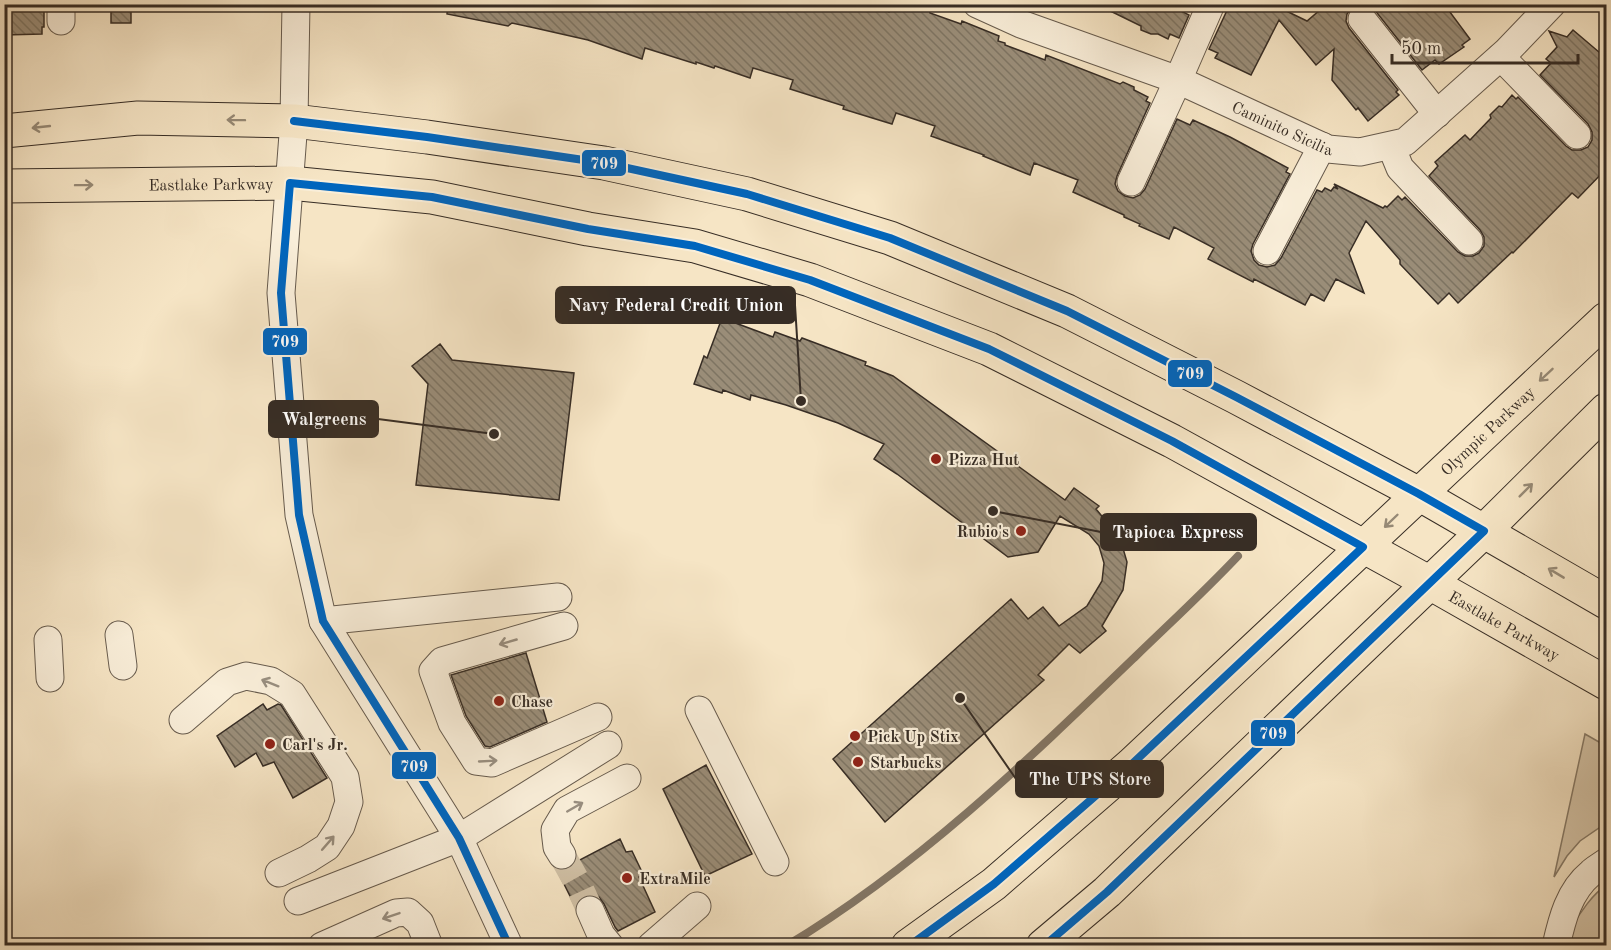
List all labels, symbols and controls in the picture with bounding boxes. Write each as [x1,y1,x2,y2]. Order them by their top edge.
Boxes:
scale bar [1392,27,1578,65]
text: 50 m [1401,40,1441,58]
street label: Caminito Sicilia [1229,100,1333,159]
one-way arrow [226,114,246,125]
one-way arrow [32,122,52,133]
line badge: 709 [581,149,627,177]
text: 709 [590,157,618,173]
street label: Eastlake Parkway [148,177,274,194]
one-way arrow [73,179,93,191]
callout: Navy Federal Credit Union [556,287,795,323]
text: Navy Federal Credit Union [568,297,784,315]
line badge: 709 [262,327,308,356]
text: 709 [271,335,299,351]
line badge: 709 [1167,359,1213,388]
text: 709 [1176,367,1204,383]
one-way arrow [1539,367,1554,382]
street label: Olympic Parkway [1439,384,1539,480]
callout: Walgreens [269,401,378,437]
text: Walgreens [282,411,367,429]
marker: Pizza Hut [929,452,943,466]
place label: Pizza Hut [948,453,1019,469]
one-way arrow [1519,482,1534,497]
one-way arrow [1384,513,1399,528]
callout: Tapioca Express [1101,514,1256,550]
marker: Rubio's [1014,524,1028,538]
text: Tapioca Express [1112,524,1244,542]
place label: Rubio's [957,525,1009,541]
one-way arrow [1548,566,1565,578]
street label: Eastlake Parkway [1445,589,1562,665]
one-way arrow [499,637,518,648]
one-way arrow [262,677,280,688]
marker: Chase [492,694,506,708]
place label: Chase [511,695,553,711]
line badge: 709 [1250,719,1296,747]
text: 709 [1259,727,1287,743]
marker: Pick Up Stix [848,729,862,743]
place label: Pick Up Stix [867,730,959,746]
marker: Carl's Jr. [263,737,277,751]
place label: Carl's Jr. [282,738,348,754]
line badge: 709 [391,751,437,780]
one-way arrow [478,755,497,766]
marker: Starbucks [851,755,865,769]
place label: Starbucks [870,756,942,772]
text: 709 [400,760,428,776]
callout: The UPS Store [1016,761,1163,797]
text: The UPS Store [1029,771,1151,789]
one-way arrow [566,801,583,813]
one-way arrow [321,836,335,851]
marker: ExtraMile [620,871,634,885]
place label: ExtraMile [639,872,711,888]
one-way arrow [382,912,400,923]

